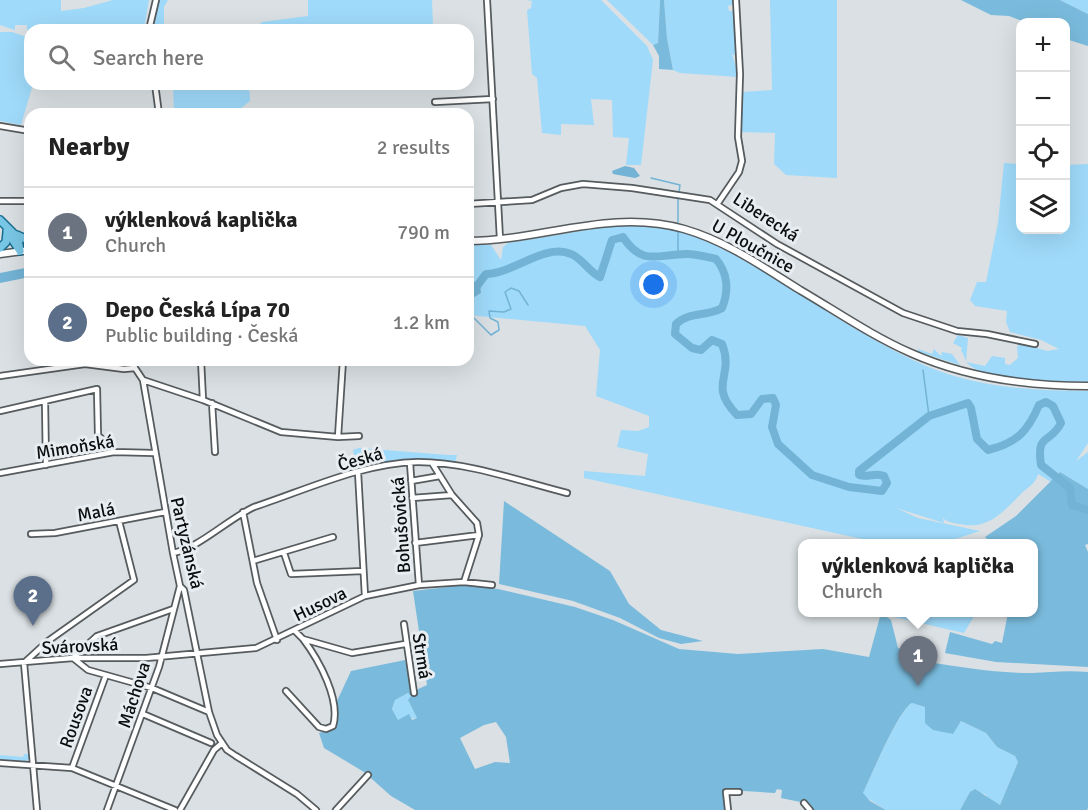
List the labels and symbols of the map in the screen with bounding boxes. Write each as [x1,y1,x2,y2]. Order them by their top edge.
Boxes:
street label: Liberecká [729,188,803,246]
street label: U Ploučnice [708,214,798,278]
your location [639,270,668,299]
street label: Mimoňská [34,430,116,464]
street label: Česká [335,442,385,476]
street label: Bohušovická [387,476,415,574]
street label: Partyzánská [166,495,208,591]
street label: Malá [75,498,117,526]
pin: 2 [14,576,52,626]
street label: Husova [290,582,350,626]
street label: Strmá [408,631,436,681]
street label: Svárovská [41,633,119,659]
pin: 1 [898,636,938,686]
street label: Máchova [113,659,155,731]
street label: Rousova [55,683,97,751]

